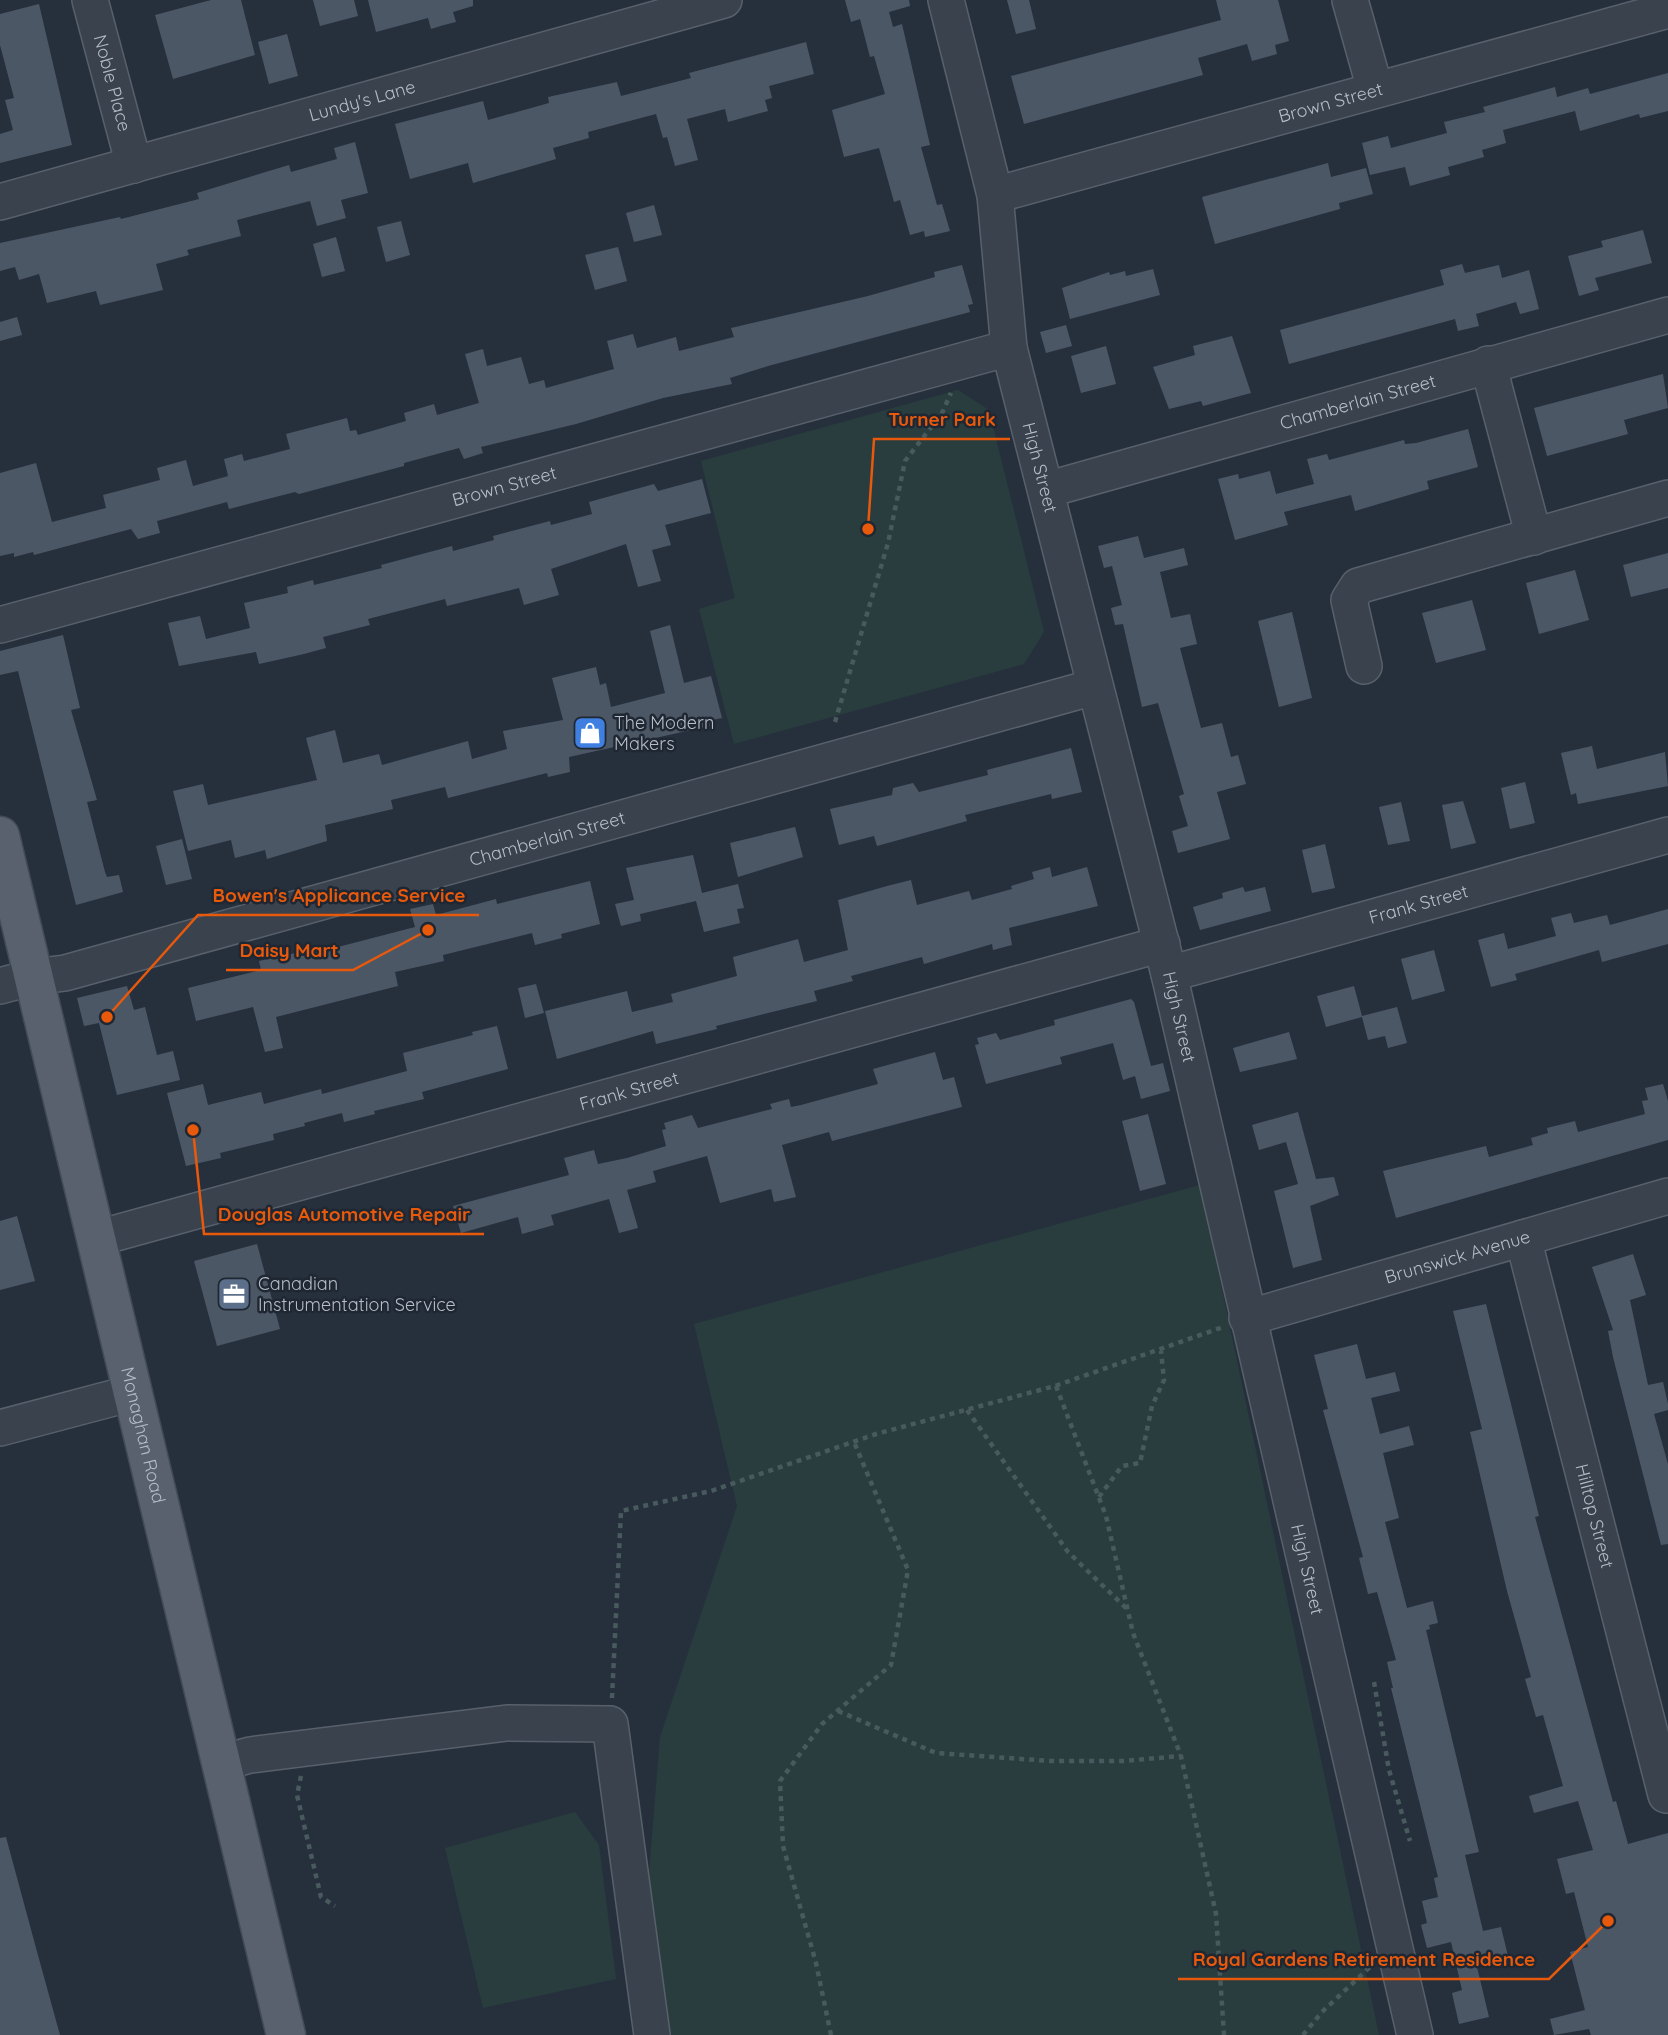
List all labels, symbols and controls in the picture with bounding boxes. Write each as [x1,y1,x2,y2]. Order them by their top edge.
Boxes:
street label: Noble Place [89,32,137,134]
street label: Lundy's Lane [306,75,418,126]
street label: Brown Street [1276,77,1385,128]
street label: Chamberlain Street [1277,369,1438,435]
callout: Turner Park [874,399,1010,439]
text: Turner Park [888,407,996,431]
street label: High Street [1017,420,1063,515]
street label: Brown Street [449,461,559,511]
place label: The Modern Makers [614,711,714,755]
shop icon: The Modern Makers [571,714,609,752]
street label: Chamberlain Street [467,806,628,871]
callout: Bowen's Applicance Service [198,875,479,915]
street label: Frank Street [1366,879,1471,929]
text: Bowen's Applicance Service [212,883,466,907]
callout: Daisy Mart [226,930,353,970]
text: Daisy Mart [239,938,339,962]
street label: High Street [1158,969,1201,1065]
street label: Frank Street [577,1066,681,1115]
callout: Douglas Automotive Repair [204,1194,484,1234]
text: Douglas Automotive Repair [218,1202,470,1226]
street label: Brunswick Avenue [1382,1225,1533,1289]
place label: Canadian Instrumentation Service [258,1272,456,1316]
office icon: Canadian Instrumentation Service [215,1275,253,1313]
street label: Monaghan Road [116,1365,171,1506]
street label: Hilltop Street [1570,1461,1619,1571]
street label: High Street [1286,1522,1329,1617]
callout: Royal Gardens Retirement Residence [1178,1939,1549,1979]
text: Royal Gardens Retirement Residence [1193,1947,1535,1971]

